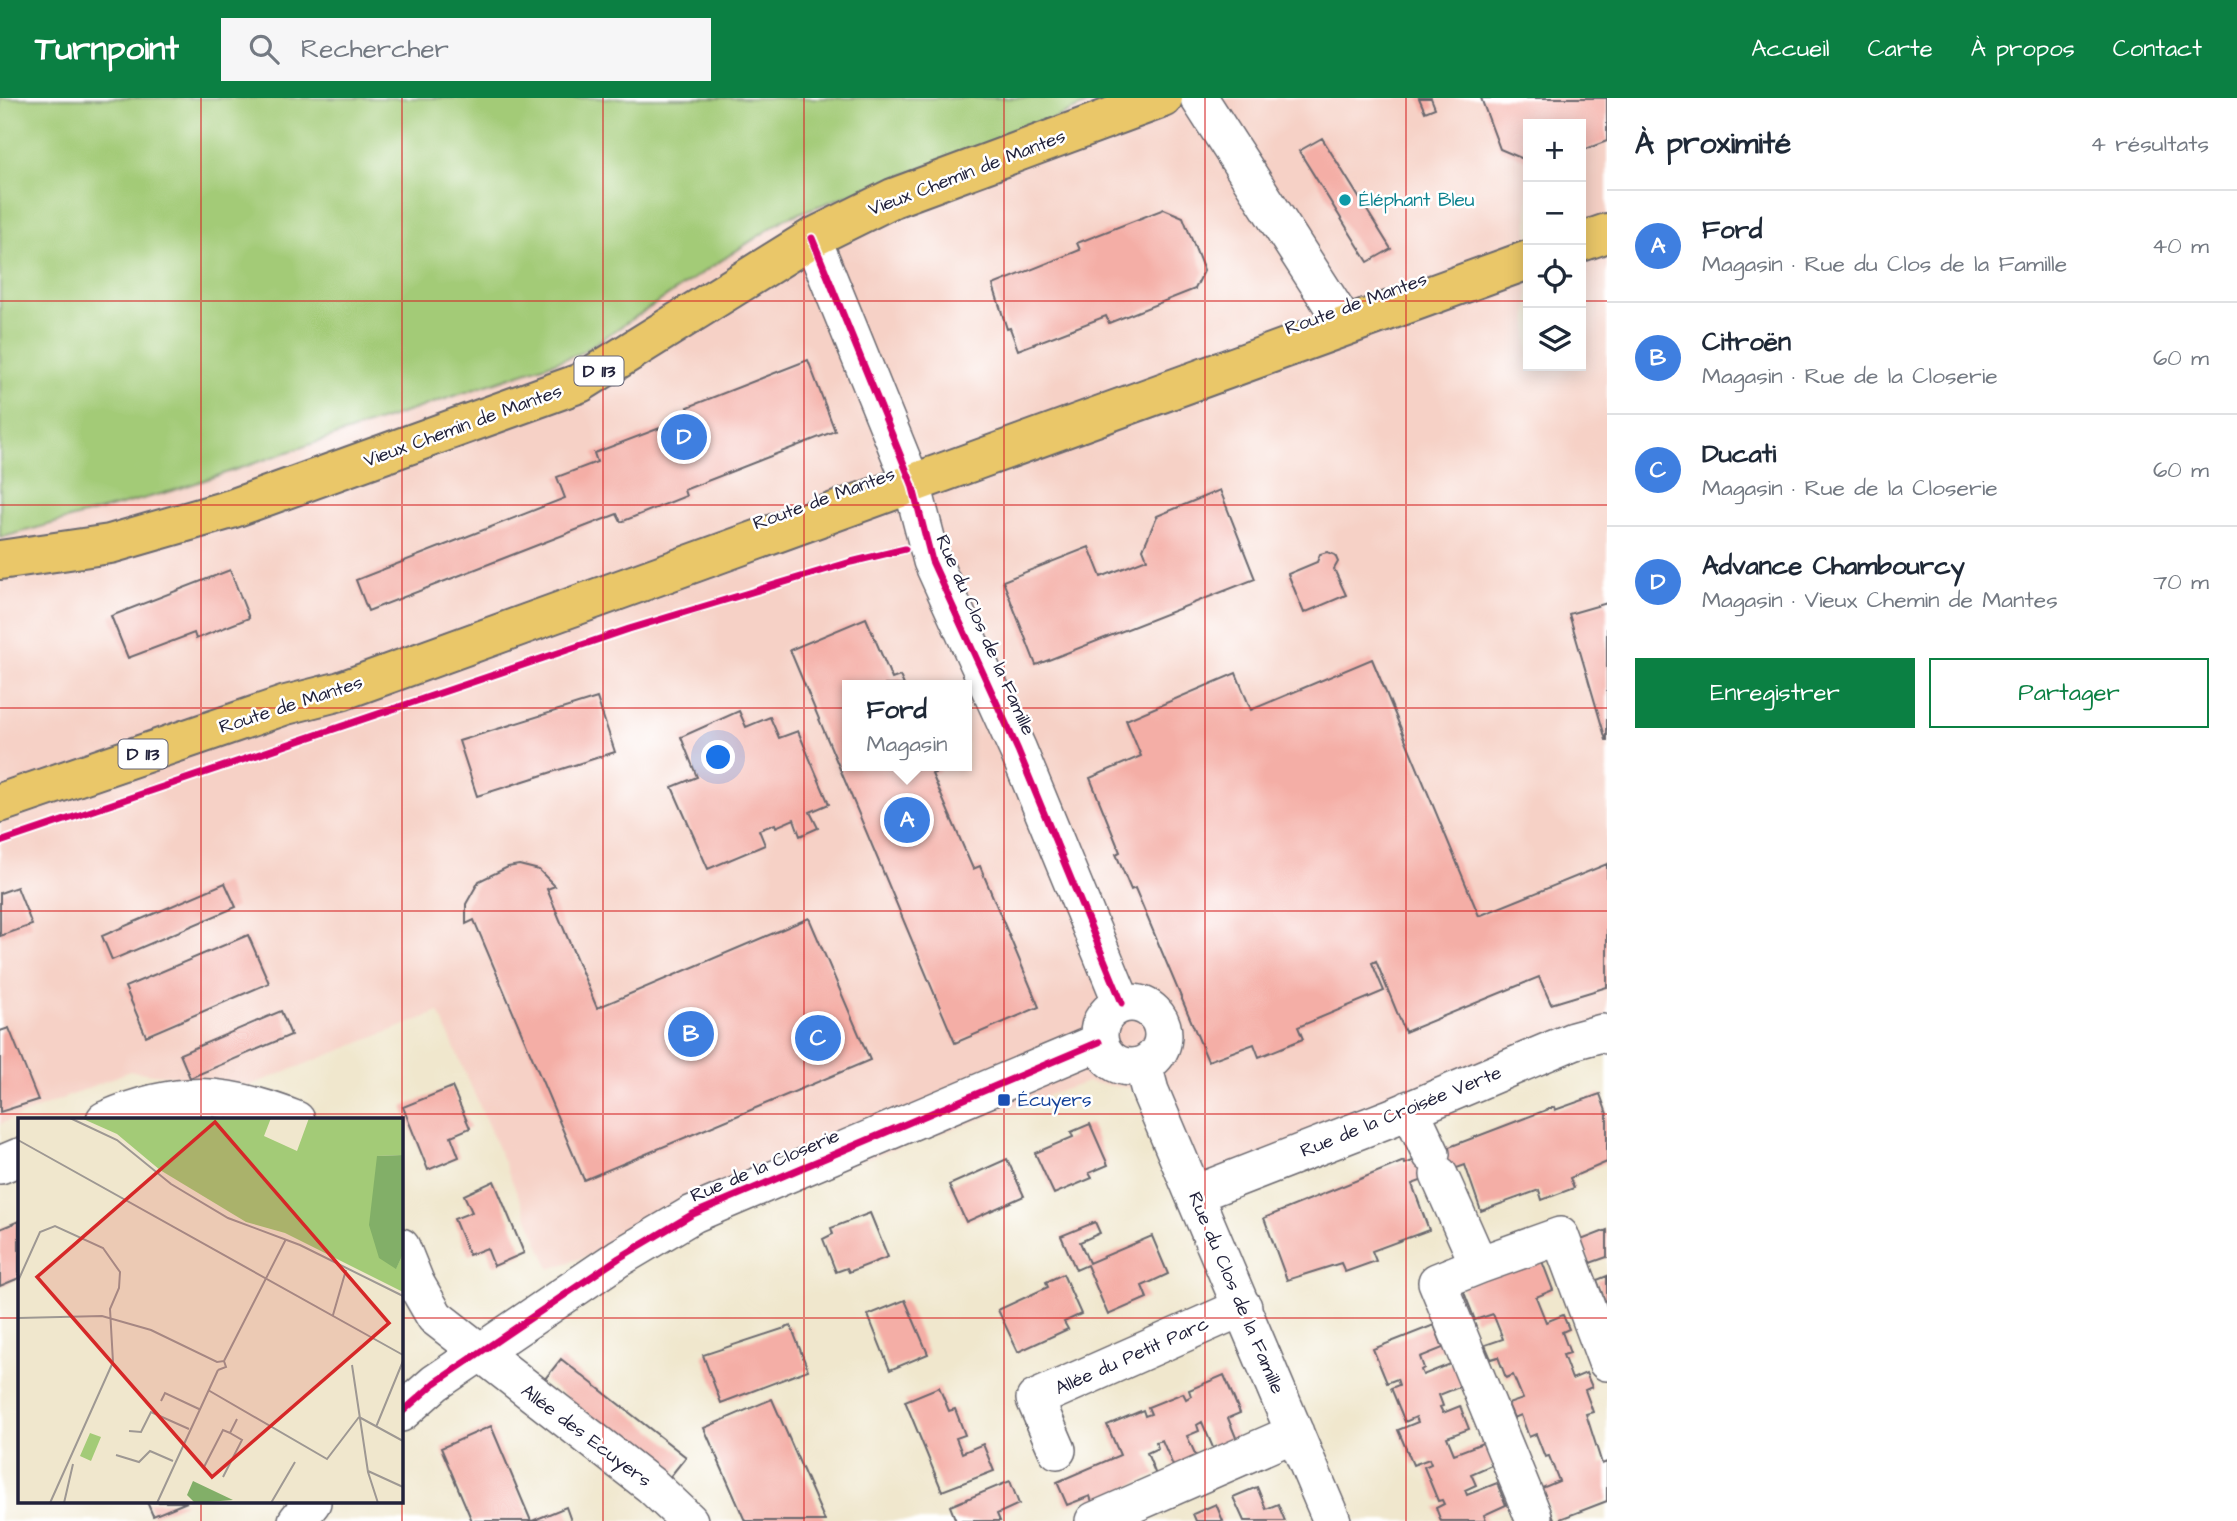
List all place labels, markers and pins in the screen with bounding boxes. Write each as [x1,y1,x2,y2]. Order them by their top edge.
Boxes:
place label: Éléphant Bleu [1359,187,1475,214]
marker: Éléphant Bleu [1337,192,1353,208]
pin: D [661,411,707,463]
pin: A [884,794,930,846]
pin: B [668,1008,714,1060]
pin: C [795,1012,841,1064]
place label: Écuyers [1018,1087,1092,1115]
marker: Écuyers [996,1092,1012,1108]

